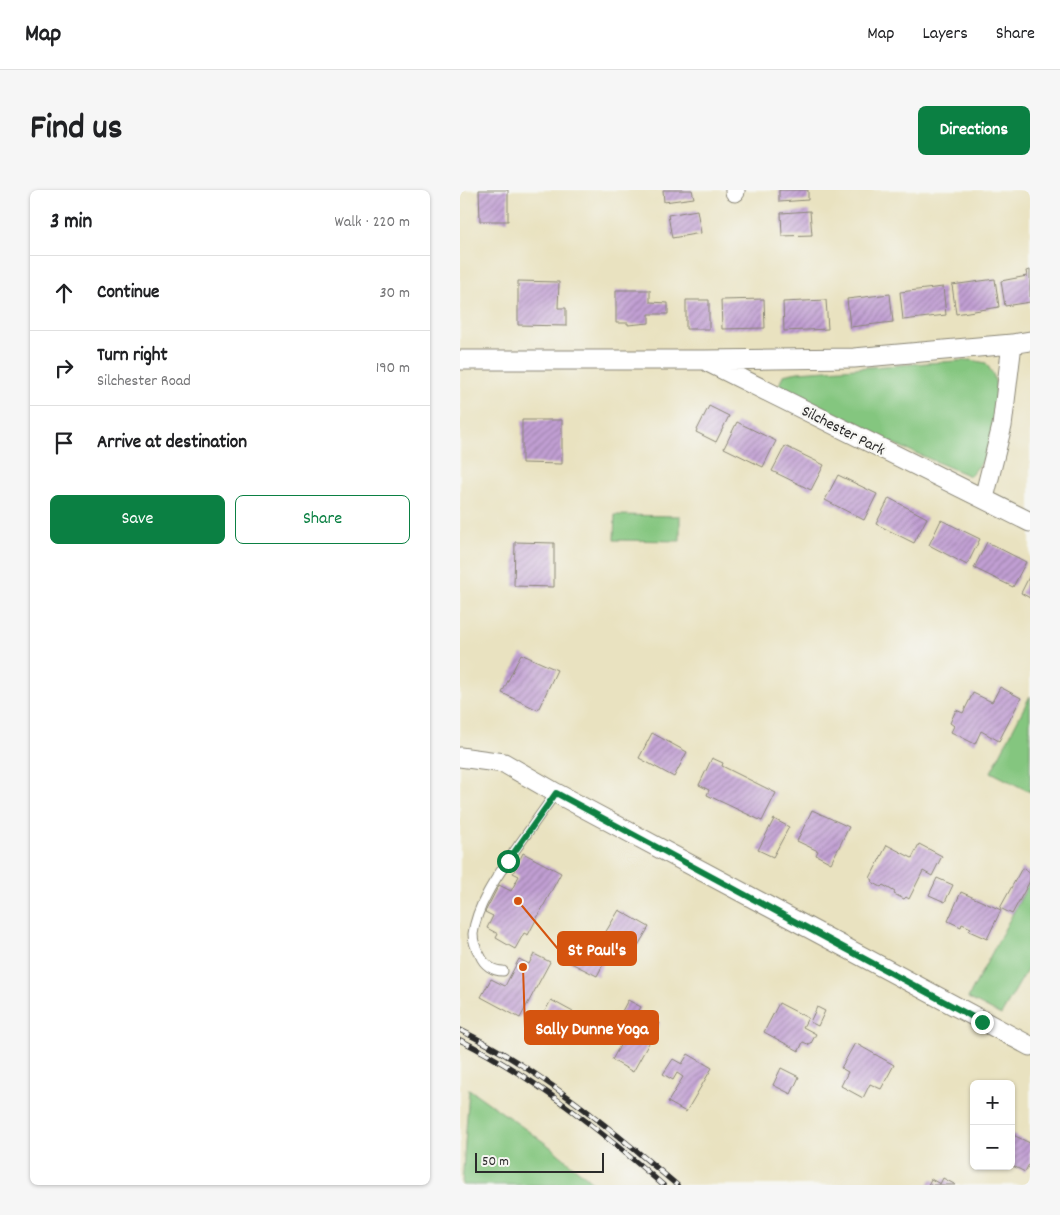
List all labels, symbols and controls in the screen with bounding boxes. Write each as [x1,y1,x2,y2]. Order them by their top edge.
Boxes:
text: Map [25,18,61,52]
text: Map [867,22,894,47]
text: Layers [922,22,968,47]
text: Share [996,22,1035,47]
text: Find us [30,105,122,155]
button: Directions [918,106,1030,155]
text: 3 min [50,208,92,238]
text: Walk · 220 m [335,211,410,234]
icon: ahead [50,279,78,307]
text: Continue [97,280,159,307]
text: 30 m [380,282,410,305]
text: Turn right [97,343,168,370]
icon: right [50,354,78,382]
text: 190 m [376,357,410,380]
text: Silchester Road [97,370,191,393]
street label: Silchester Park [797,400,889,462]
icon: arrive [50,429,78,457]
text: Arrive at destination [97,430,247,457]
button: Save [50,495,225,544]
button: Share [235,495,410,544]
route start [497,850,520,873]
callout: St Paul's [558,932,636,965]
text: St Paul's [568,939,627,964]
callout: Sally Dunne Yoga [525,1011,658,1044]
route end [971,1011,994,1034]
text: Sally Dunne Yoga [535,1018,649,1043]
map controls [970,1080,1015,1170]
button: + [970,1080,1015,1125]
button: − [970,1125,1015,1170]
scale bar [475,1150,604,1173]
text: 50 m [482,1152,509,1172]

